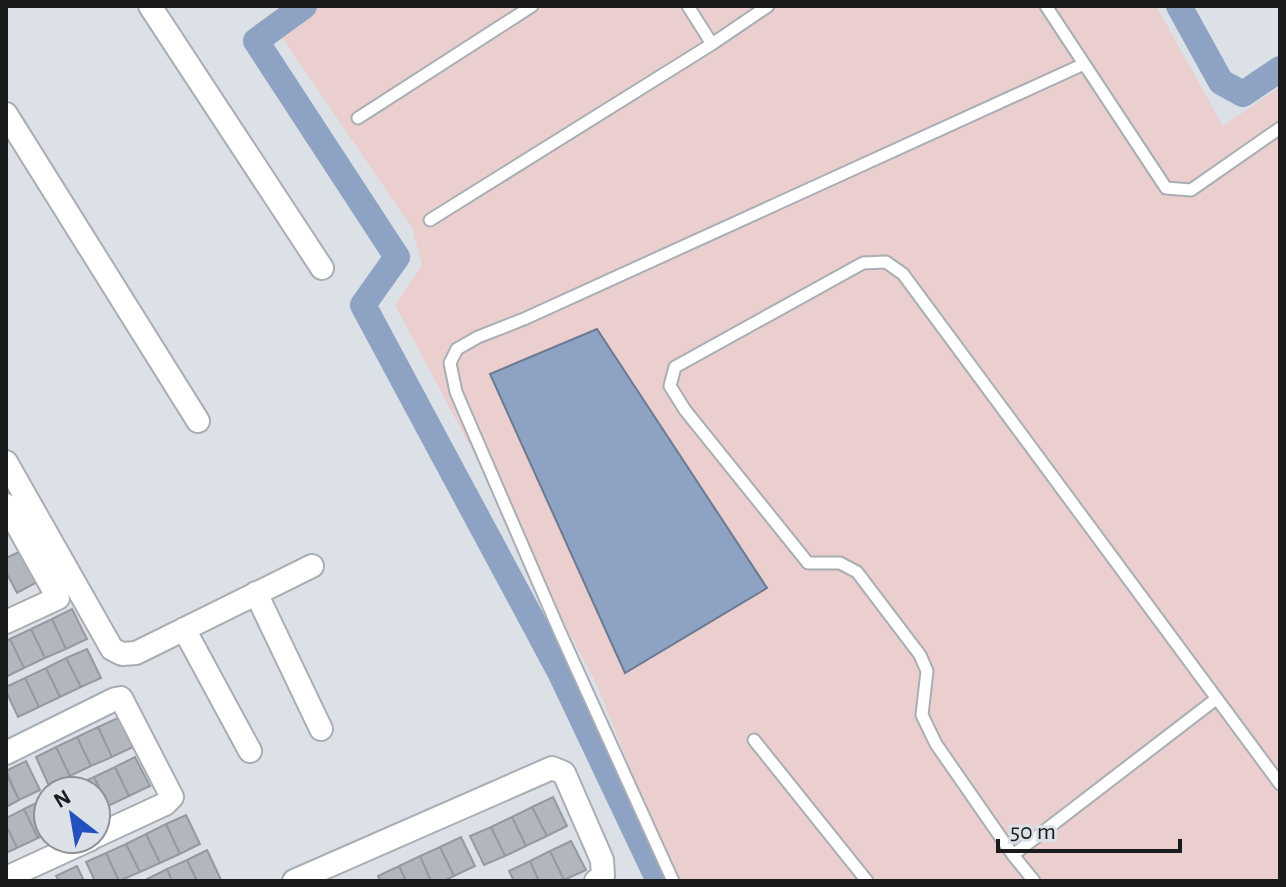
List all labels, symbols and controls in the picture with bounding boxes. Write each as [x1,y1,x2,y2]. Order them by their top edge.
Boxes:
north arrow [32,775,112,855]
text: N [50,785,74,812]
scale bar [998,803,1180,853]
text: 50 m [1010,820,1056,844]

